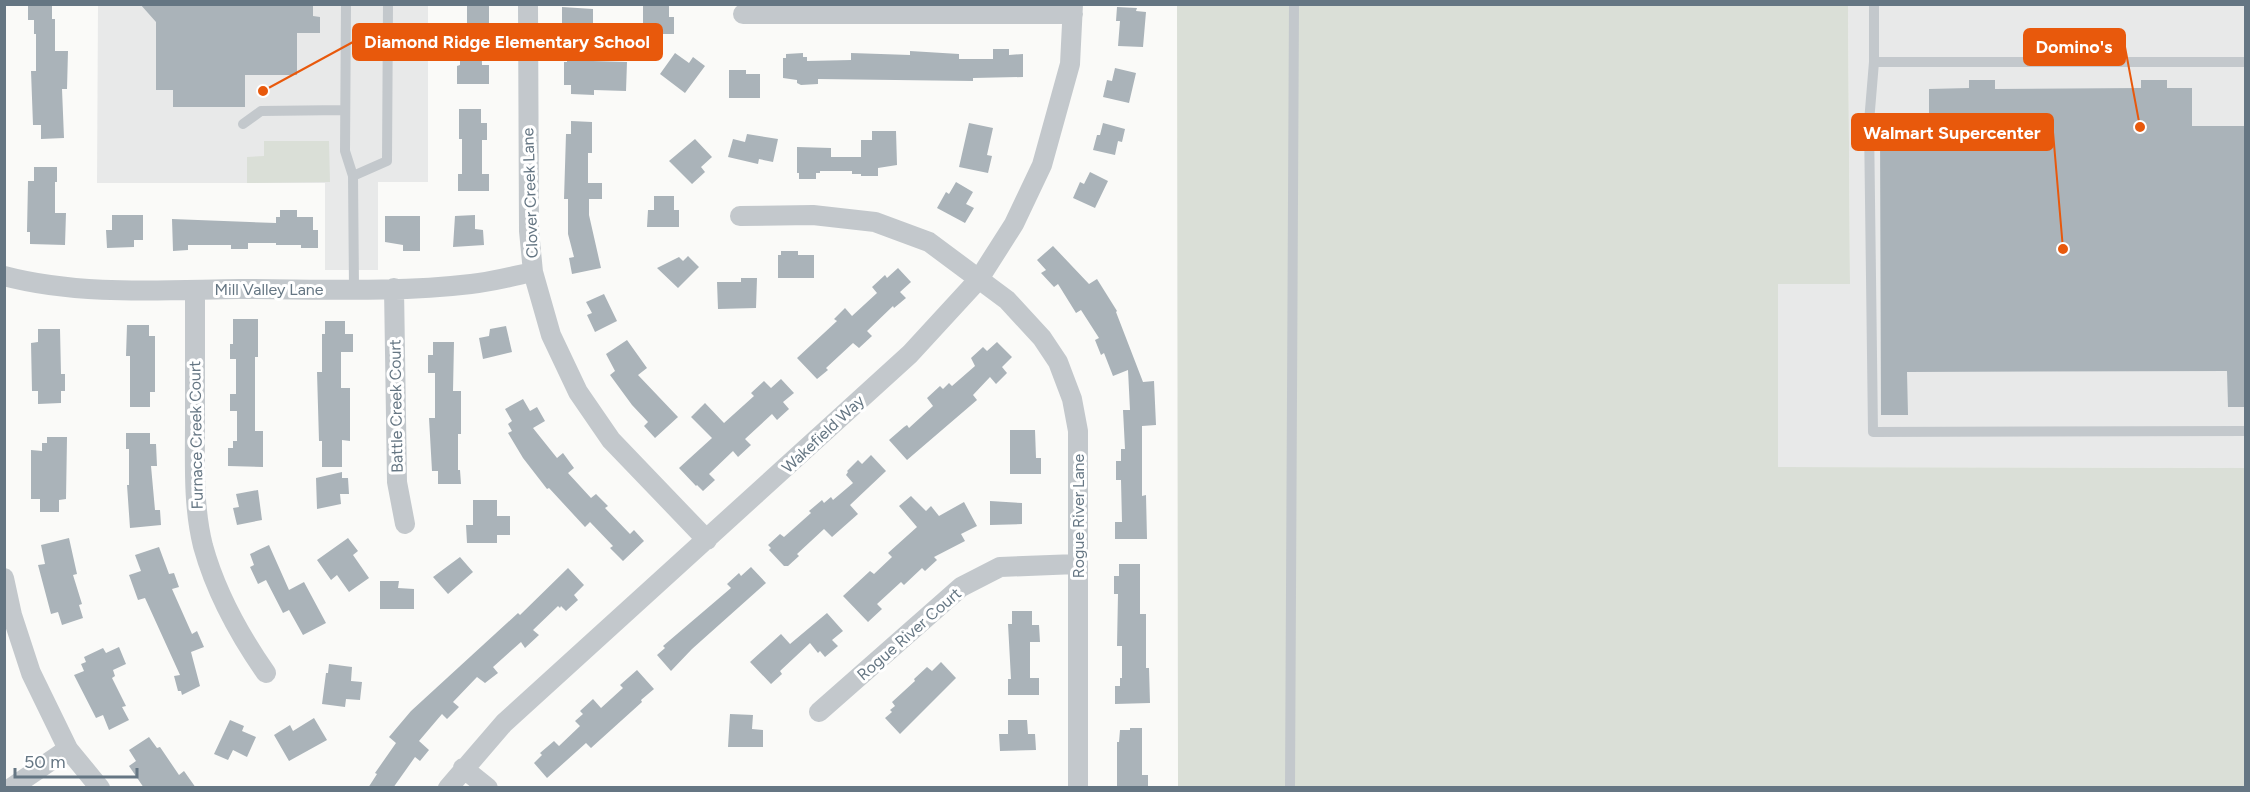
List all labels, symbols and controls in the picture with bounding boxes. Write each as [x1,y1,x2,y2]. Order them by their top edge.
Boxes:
callout: Diamond Ridge Elementary School [353,24,662,60]
callout: Domino's [2024,29,2125,65]
text: Diamond Ridge Elementary School [364,31,650,53]
text: Domino's [2036,36,2113,58]
callout: Walmart Supercenter [1852,114,2053,150]
text: Walmart Supercenter [1863,122,2041,144]
street label: Clover Creek Lane [518,127,542,259]
street label: Mill Valley Lane [215,280,324,299]
street label: Battle Creek Court [385,339,407,473]
street label: Furnace Creek Court [185,361,207,509]
street label: Wakefield Way [778,391,869,477]
street label: Rogue River Lane [1069,454,1088,578]
street label: Rogue River Court [853,584,965,684]
scale bar [15,741,136,779]
text: 50 m [24,751,66,773]

